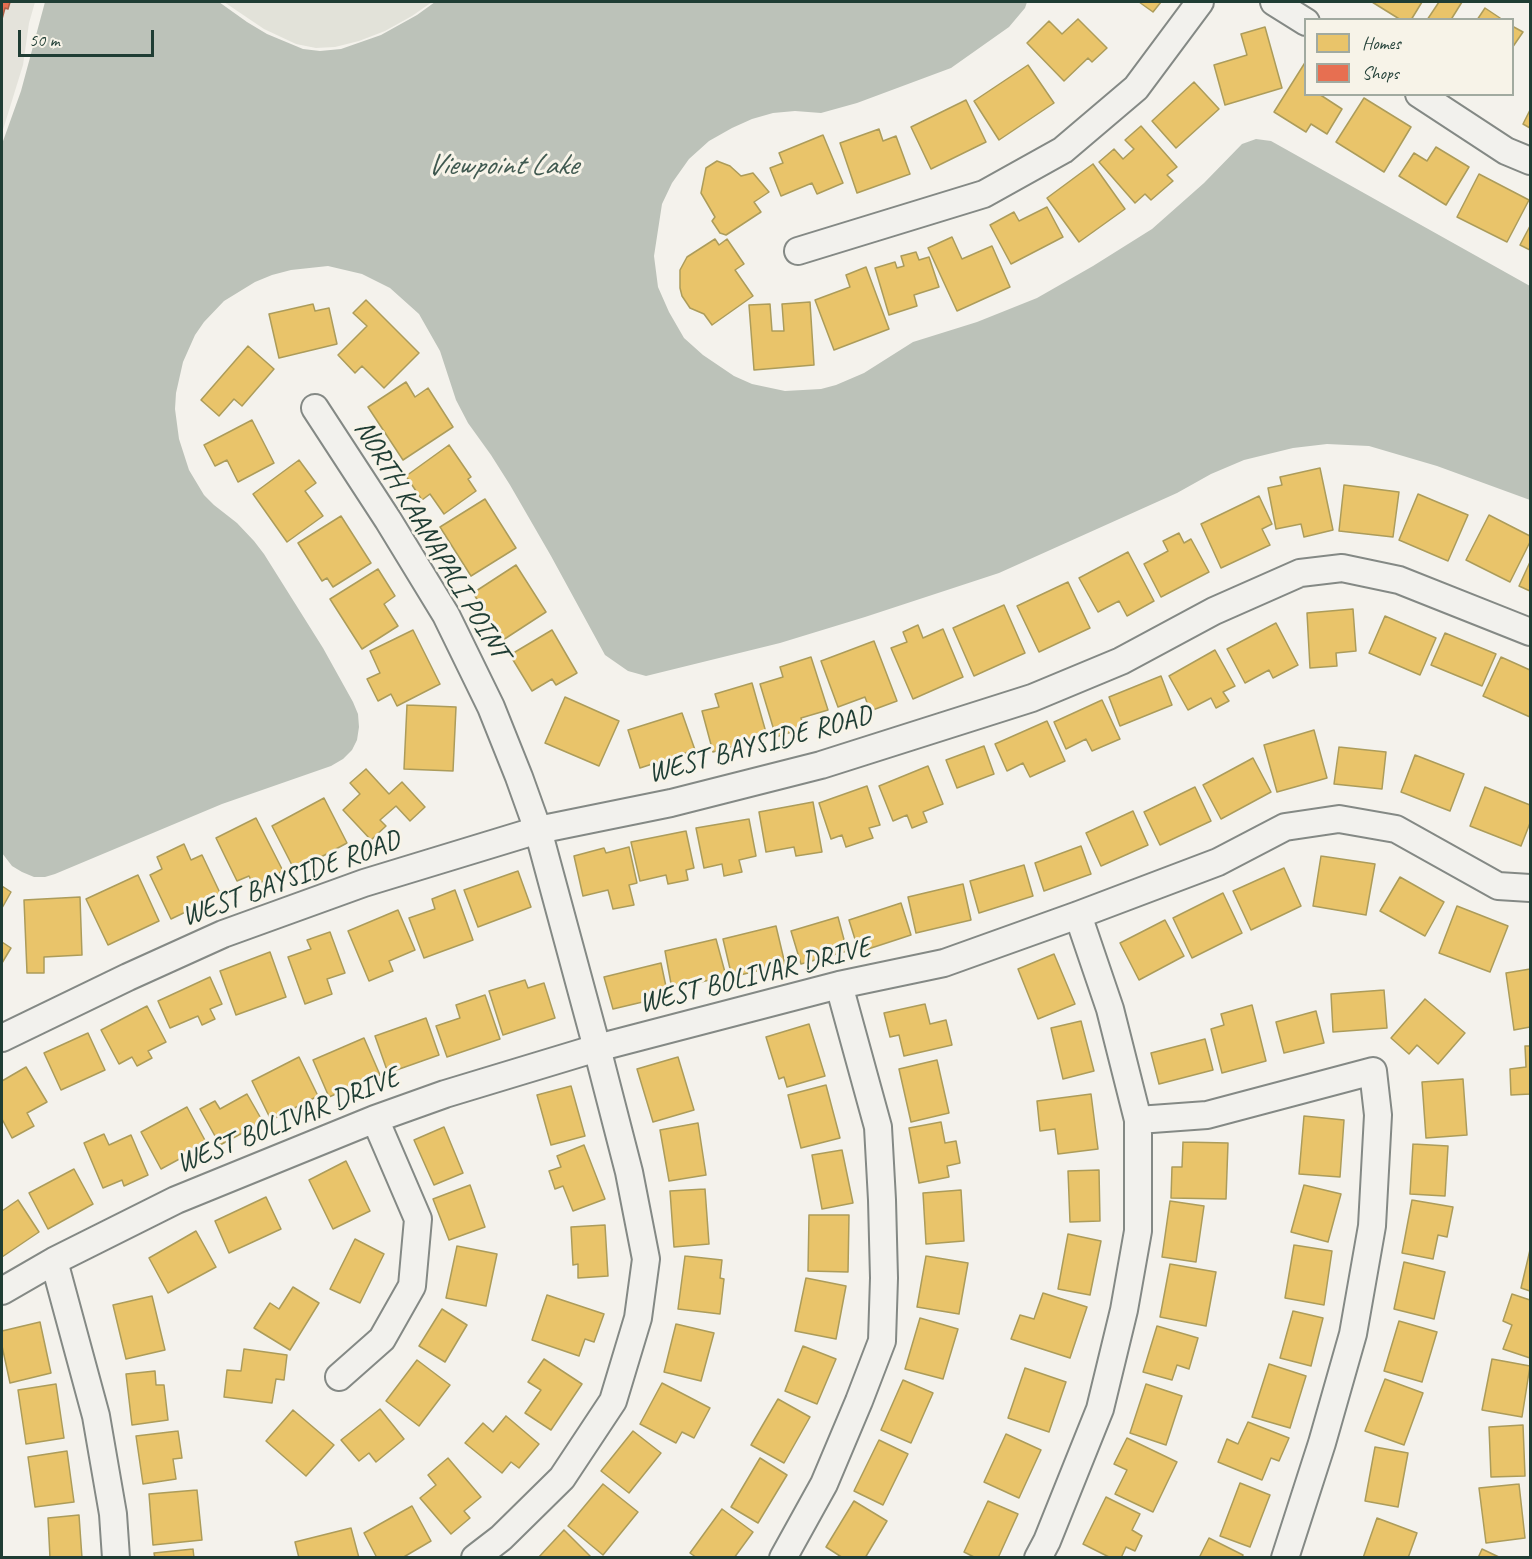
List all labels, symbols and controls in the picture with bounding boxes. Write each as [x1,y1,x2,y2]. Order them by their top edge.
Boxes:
scale bar [21,18,158,56]
legend [1304,18,1514,96]
text: 50 m [29,29,60,51]
text: Homes [1362,32,1401,54]
text: Shops [1362,62,1399,84]
water label: Viewpoint Lake [427,148,577,184]
street label: NORTH KAANAPALI POINT [346,414,516,666]
street label: WEST BAYSIDE ROAD [645,699,875,791]
street label: WEST BAYSIDE ROAD [177,824,405,934]
street label: WEST BOLIVAR DRIVE [636,931,874,1021]
street label: WEST BOLIVAR DRIVE [172,1061,404,1181]

